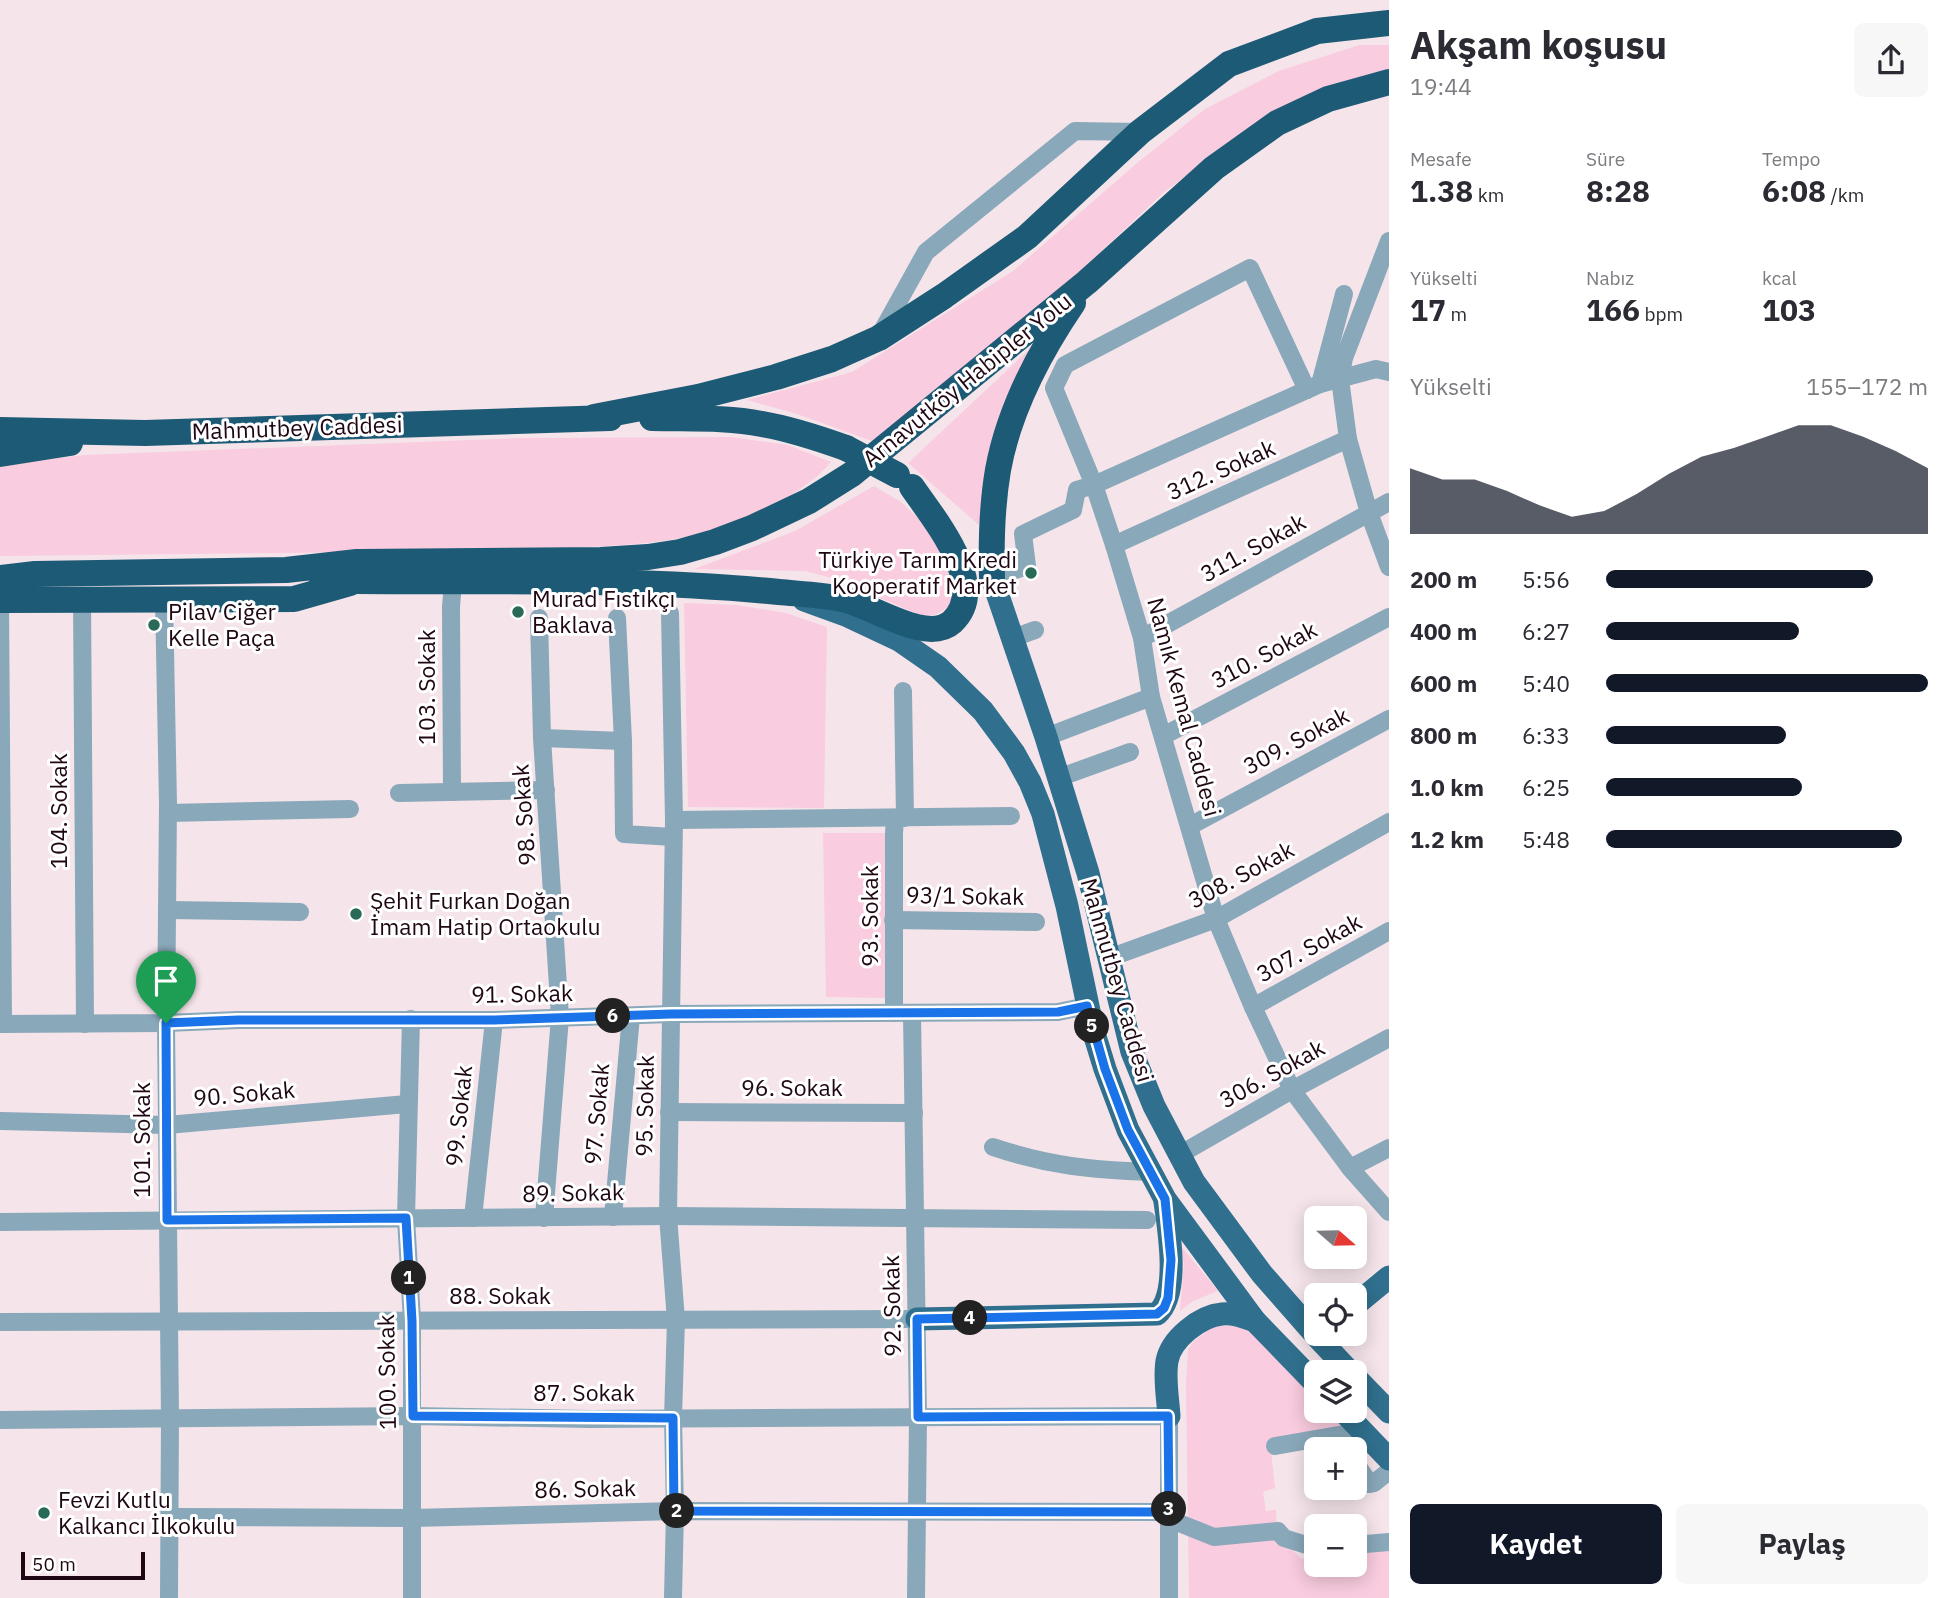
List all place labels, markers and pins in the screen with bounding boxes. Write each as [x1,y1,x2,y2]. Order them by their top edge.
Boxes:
place label: Türkiye Tarım Kredi Kooperatif Market [818,544,1017,600]
marker: Türkiye Tarım Kredi Kooperatif Market [1023,565,1039,581]
place label: Murad Fıstıkçı Baklava [532,583,675,639]
place label: Pilav Ciğer Kelle Paça [168,596,277,652]
marker: Murad Fıstıkçı Baklava [510,604,526,620]
marker: Pilav Ciğer Kelle Paça [146,617,162,633]
place label: Şehit Furkan Doğan İmam Hatip Ortaokulu [370,885,601,941]
marker: Şehit Furkan Doğan İmam Hatip Ortaokulu [348,906,364,922]
pin [136,951,196,1023]
pin: 6 [596,998,630,1034]
pin: 5 [1074,1009,1110,1044]
pin: 1 [392,1260,426,1296]
pin: 4 [953,1300,988,1336]
place label: Fevzi Kutlu Kalkancı İlkokulu [58,1484,235,1540]
pin: 3 [1152,1492,1186,1526]
pin: 2 [660,1494,694,1528]
marker: Fevzi Kutlu Kalkancı İlkokulu [36,1505,52,1521]

